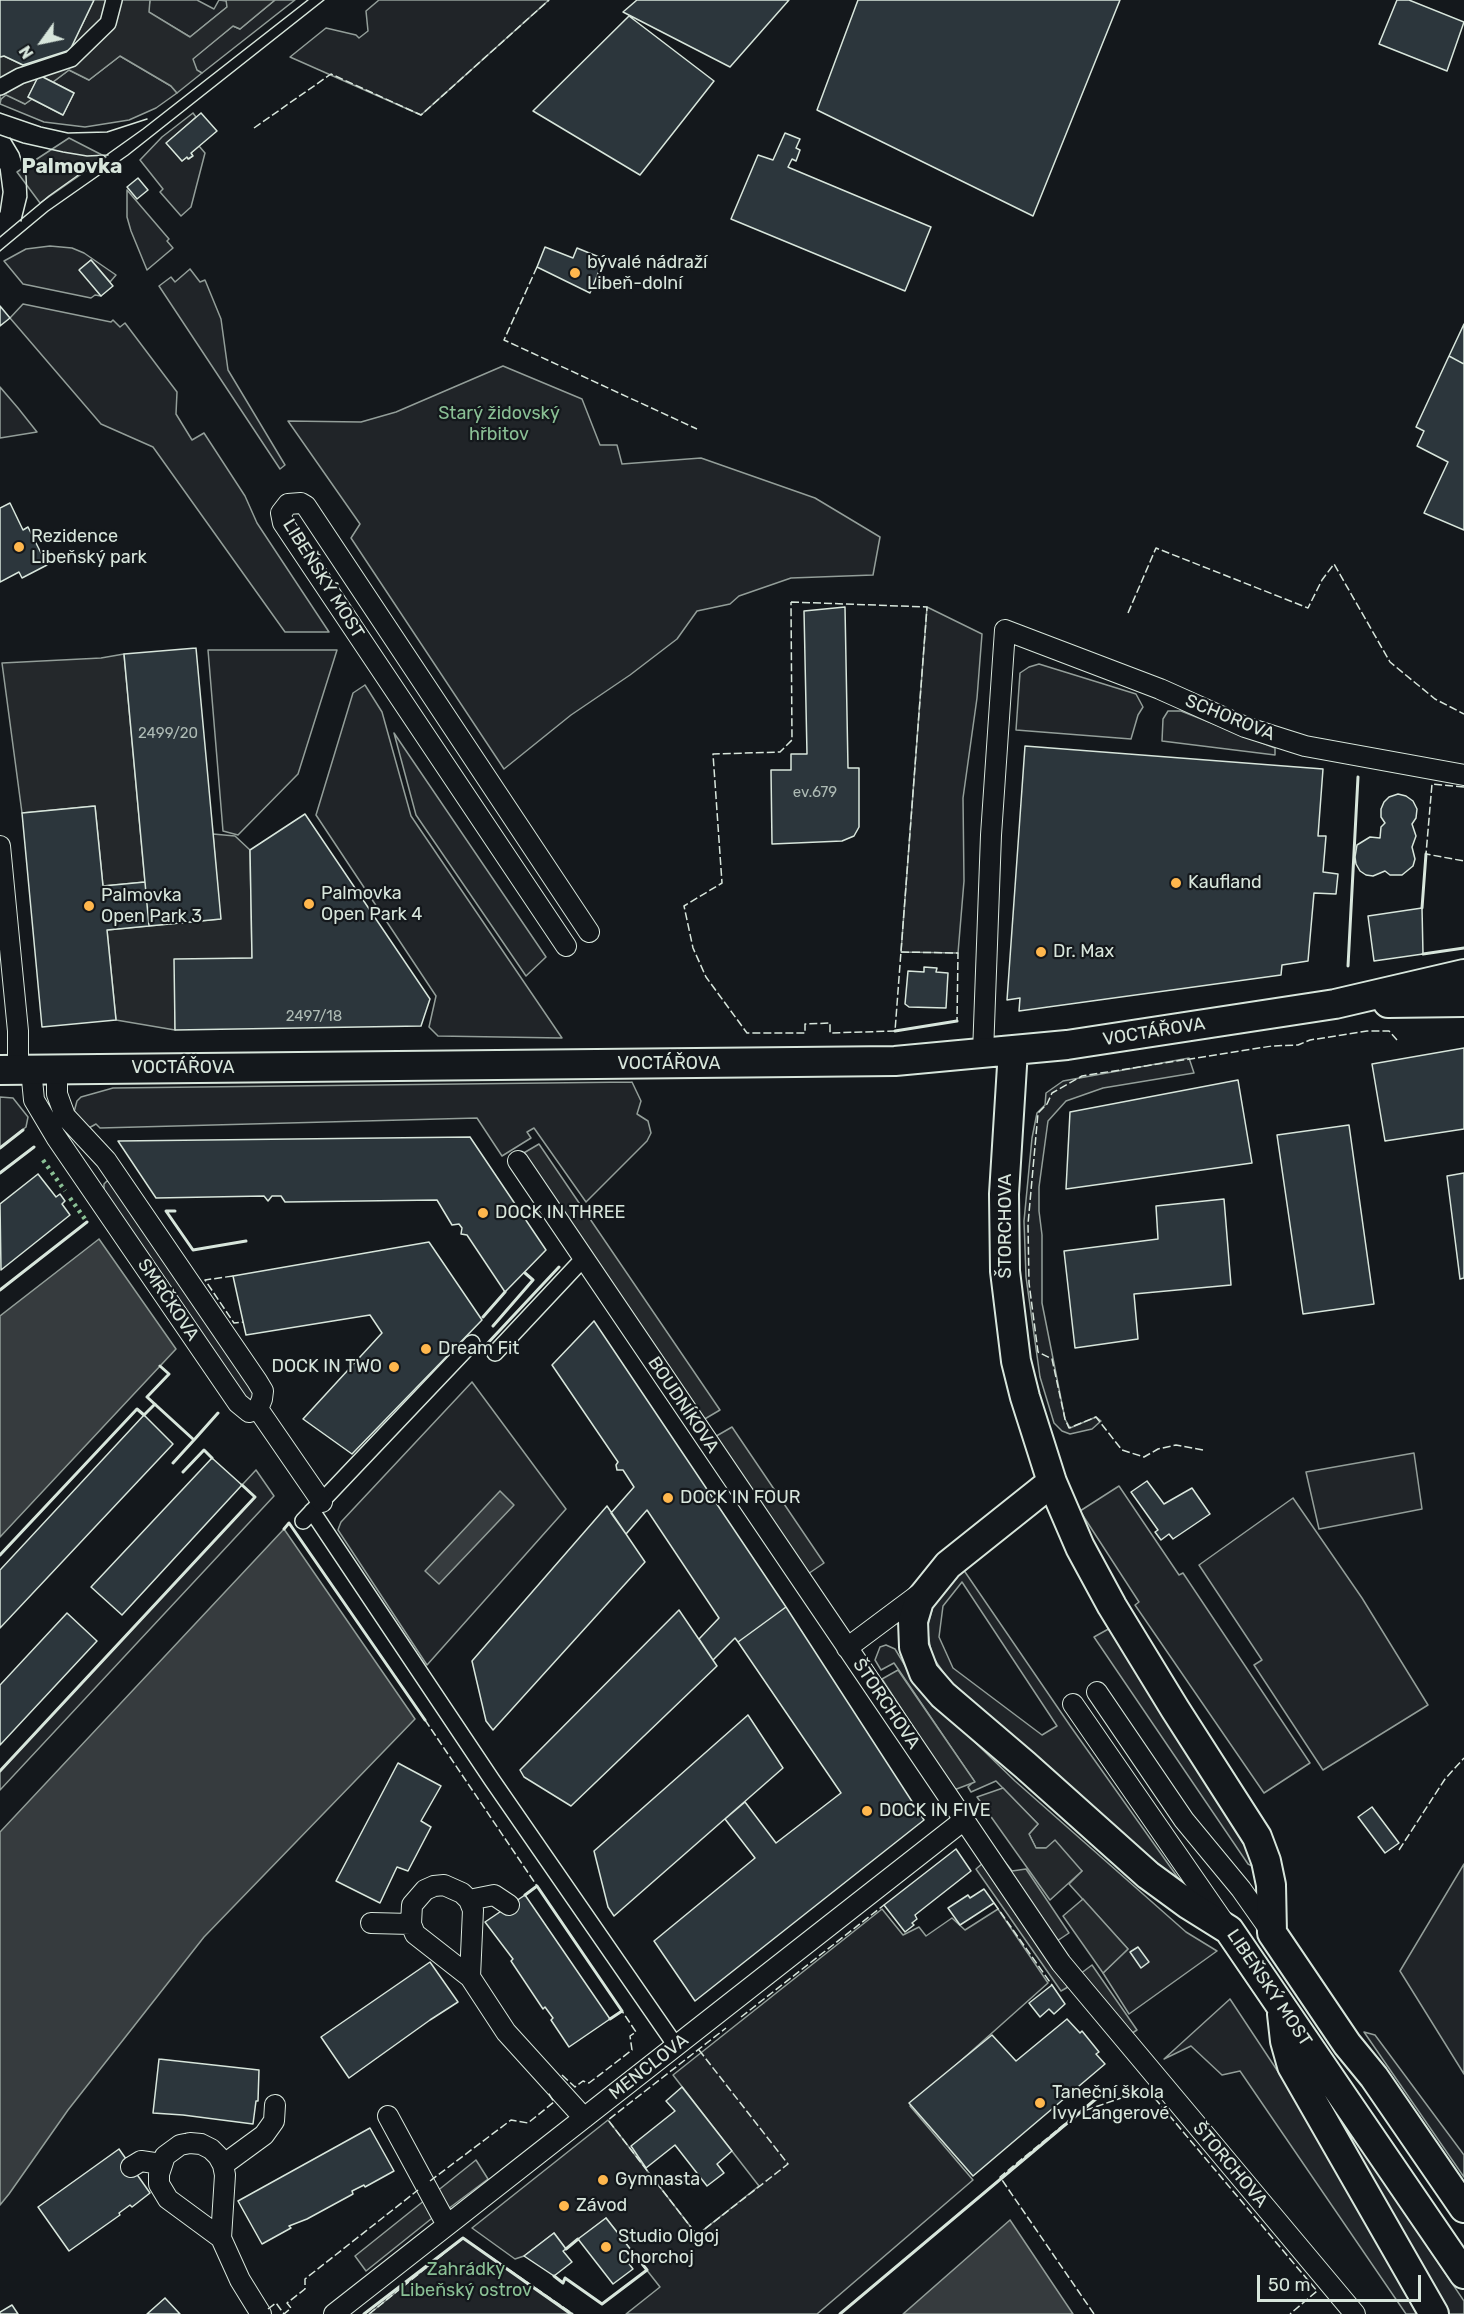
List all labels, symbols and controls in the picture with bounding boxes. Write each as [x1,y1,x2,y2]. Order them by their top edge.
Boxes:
north arrow [12,12,72,72]
text: N [15,42,38,62]
district label: Palmovka [22,154,122,180]
place label: bývalé nádraží Libeň-dolní [587,252,707,294]
marker: bývalé nádraží Libeň-dolní [568,266,582,280]
park label: Starý židovský hřbitov [438,403,560,446]
street label: LIBEŇSKÝ MOST [278,515,368,643]
place label: Rezidence Libeňský park [31,526,147,568]
marker: Rezidence Libeňský park [12,540,26,554]
street label: SCHOROVA [1182,690,1278,746]
house number: 2499/20 [138,725,198,743]
house number: ev.679 [793,784,837,802]
place label: Kaufland [1188,872,1262,894]
marker: Kaufland [1169,876,1183,890]
place label: Palmovka Open Park 4 [321,883,422,926]
place label: Palmovka Open Park 3 [101,885,202,928]
marker: Palmovka Open Park 4 [302,897,316,911]
marker: Palmovka Open Park 3 [82,899,96,913]
place label: Dr. Max [1053,941,1114,963]
marker: Dr. Max [1034,945,1048,959]
house number: 2497/18 [286,1008,342,1026]
street label: VOCTÁŘOVA [1101,1013,1207,1051]
street label: VOCTÁŘOVA [617,1053,721,1075]
street label: VOCTÁŘOVA [131,1057,235,1079]
street label: ŠTORCHOVA [995,1174,1017,1278]
place label: DOCK IN THREE [495,1202,626,1224]
marker: DOCK IN THREE [476,1206,490,1220]
street label: SMRČKOVA [133,1255,203,1345]
place label: Dream Fit [438,1338,519,1360]
marker: Dream Fit [419,1342,433,1356]
street label: BOUDNÍKOVA [643,1353,723,1457]
place label: DOCK IN TWO [271,1356,382,1378]
marker: DOCK IN TWO [387,1360,401,1374]
place label: DOCK IN FOUR [680,1487,801,1509]
marker: DOCK IN FOUR [661,1491,675,1505]
street label: ŠTORCHOVA [848,1655,924,1753]
place label: DOCK IN FIVE [879,1800,991,1822]
marker: DOCK IN FIVE [860,1804,874,1818]
street label: LIBEŇSKÝ MOST [1222,1925,1316,2051]
street label: MENCLOVA [605,2029,693,2105]
place label: Taneční škola Ivy Langerové [1052,2082,1169,2124]
marker: Taneční škola Ivy Langerové [1033,2096,1047,2110]
street label: ŠTORCHOVA [1188,2118,1272,2212]
place label: Gymnasta [615,2169,700,2191]
marker: Gymnasta [596,2173,610,2187]
place label: Závod [576,2195,627,2217]
marker: Závod [557,2199,571,2213]
place label: Studio Olgoj Chorchoj [618,2226,719,2268]
marker: Studio Olgoj Chorchoj [599,2240,613,2254]
park label: Zahrádky Libeňský ostrov [400,2259,532,2302]
scale bar [1260,2263,1424,2301]
text: 50 m [1268,2274,1311,2296]

